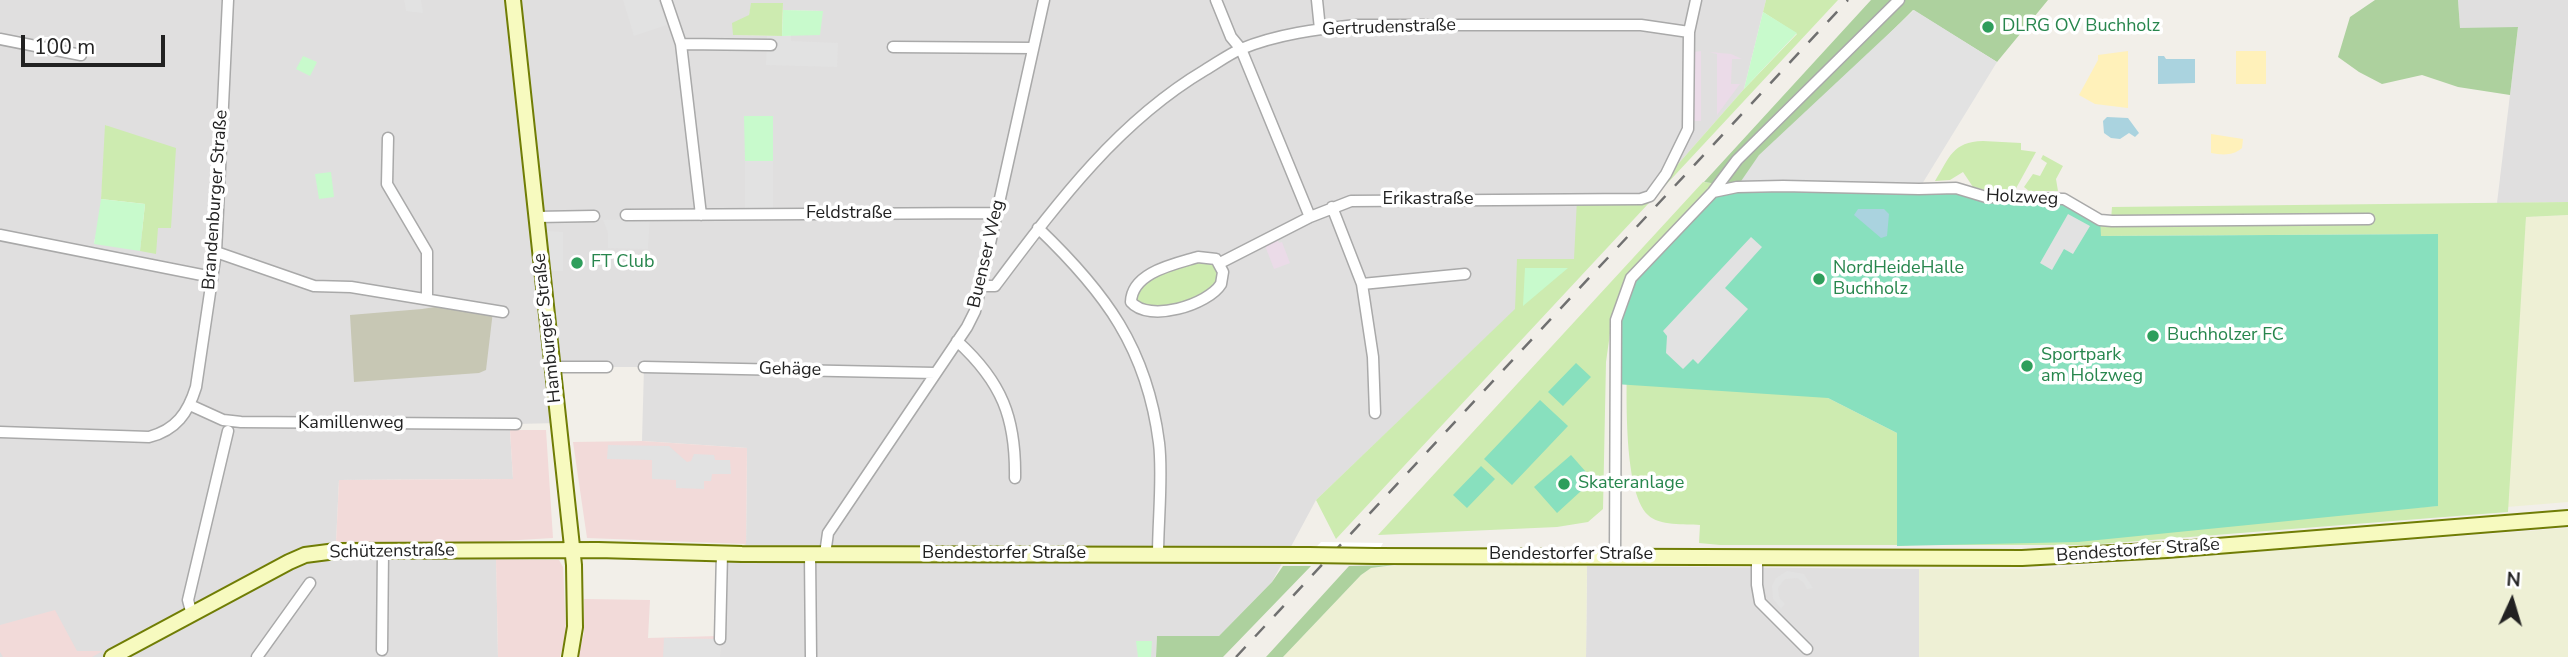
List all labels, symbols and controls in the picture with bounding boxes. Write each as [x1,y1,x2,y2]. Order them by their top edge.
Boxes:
street label: Gertrudenstraße [1322,15,1456,41]
place label: DLRG OV Buchholz [2002,16,2160,38]
marker: DLRG OV Buchholz [1980,19,1996,35]
scale bar [24,21,168,65]
text: 100 m [34,33,95,61]
street label: Brandenburger Straße [199,109,233,291]
street label: Holzweg [1985,185,2059,211]
street label: Erikastraße [1383,189,1473,211]
street label: Buenser Weg [964,198,1010,310]
street label: Feldstraße [806,203,892,225]
street label: Hamburger Straße [529,252,567,404]
place label: FT Club [591,252,654,274]
marker: FT Club [569,255,585,271]
place label: NordHeideHalle Buchholz [1833,258,1964,300]
marker: NordHeideHalle Buchholz [1811,271,1827,287]
place label: Buchholzer FC [2167,325,2284,347]
marker: Buchholzer FC [2145,328,2161,344]
place label: Sportpark am Holzweg [2041,345,2143,388]
marker: Sportpark am Holzweg [2019,358,2035,374]
street label: Gehäge [759,359,821,381]
street label: Kamillenweg [298,413,404,435]
place label: Skateranlage [1578,473,1684,495]
marker: Skateranlage [1556,476,1572,492]
street label: Bendestorfer Straße [2055,535,2221,567]
street label: Schützenstraße [329,540,455,564]
street label: Bendestorfer Straße [922,543,1086,565]
street label: Bendestorfer Straße [1489,544,1653,566]
north arrow [2477,566,2547,636]
text: N [2505,567,2521,594]

